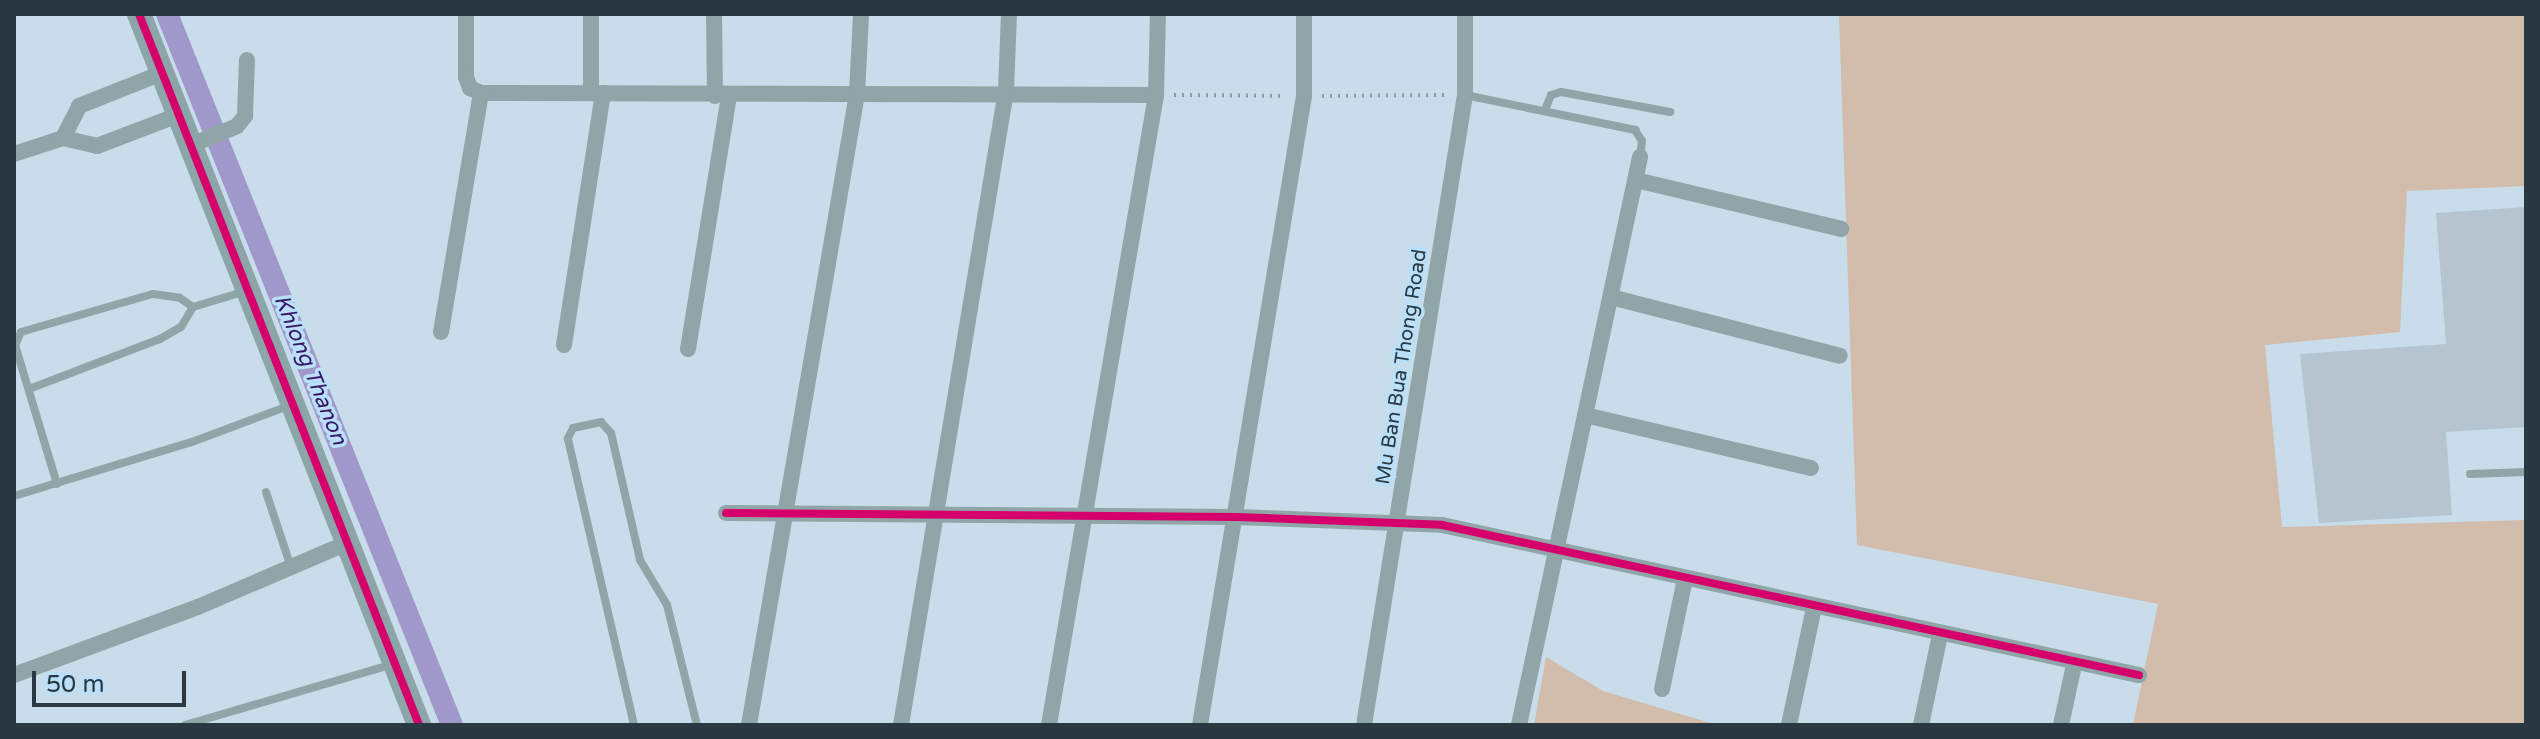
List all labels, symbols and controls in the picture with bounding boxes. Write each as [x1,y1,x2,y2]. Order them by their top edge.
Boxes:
street label: Mu Ban Bua Thong Road [1372,248,1432,486]
water label: Khlong Thanon [268,291,352,449]
scale bar [36,655,190,705]
text: 50 m [46,670,104,699]

